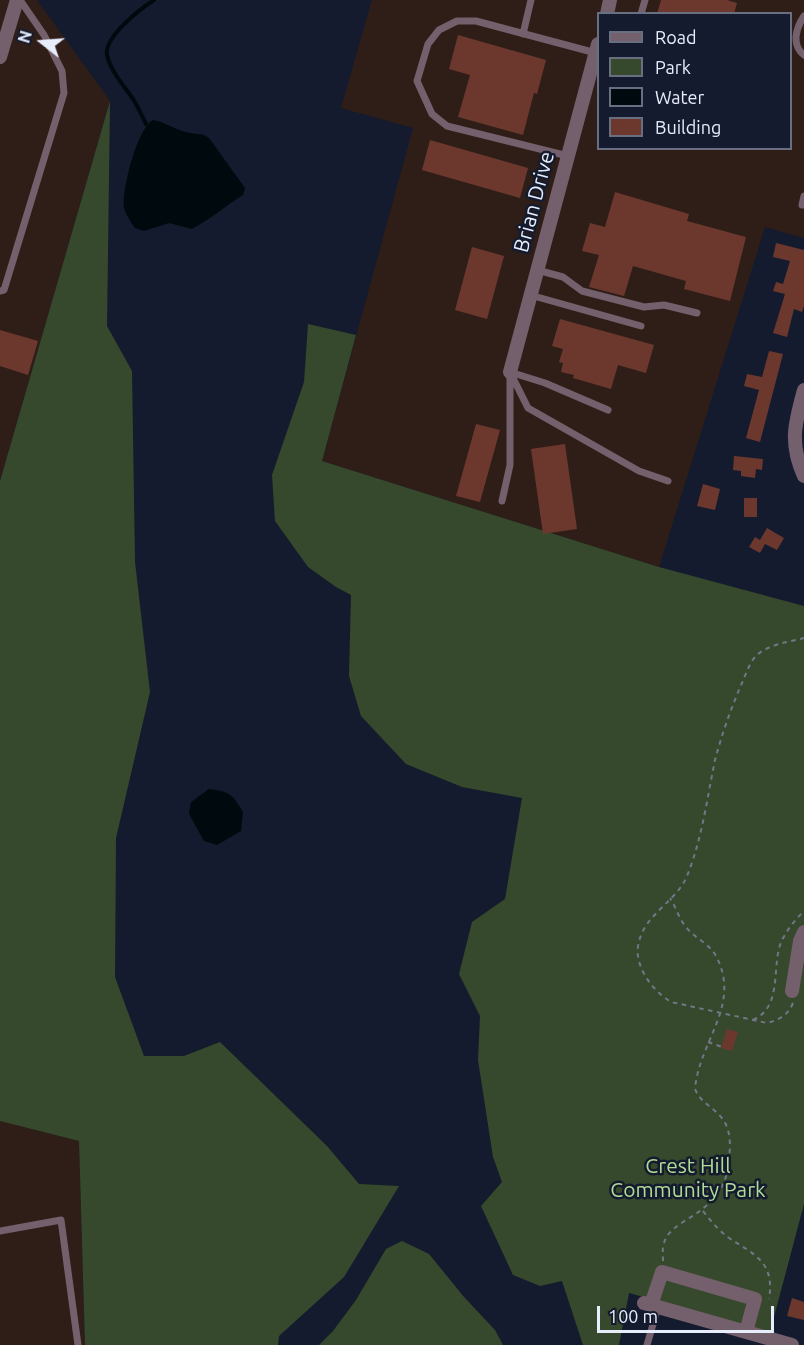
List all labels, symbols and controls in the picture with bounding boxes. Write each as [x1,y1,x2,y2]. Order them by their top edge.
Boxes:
north arrow [12,12,72,72]
legend [597,12,792,150]
text: Road [655,27,697,47]
text: N [14,28,35,45]
text: Park [655,57,691,77]
text: Water [655,87,704,107]
text: Building [655,117,721,137]
street label: Brian Drive [508,149,560,255]
park label: Crest Hill Community Park [610,1153,766,1203]
scale bar [600,1294,777,1332]
text: 100 m [608,1306,658,1326]

